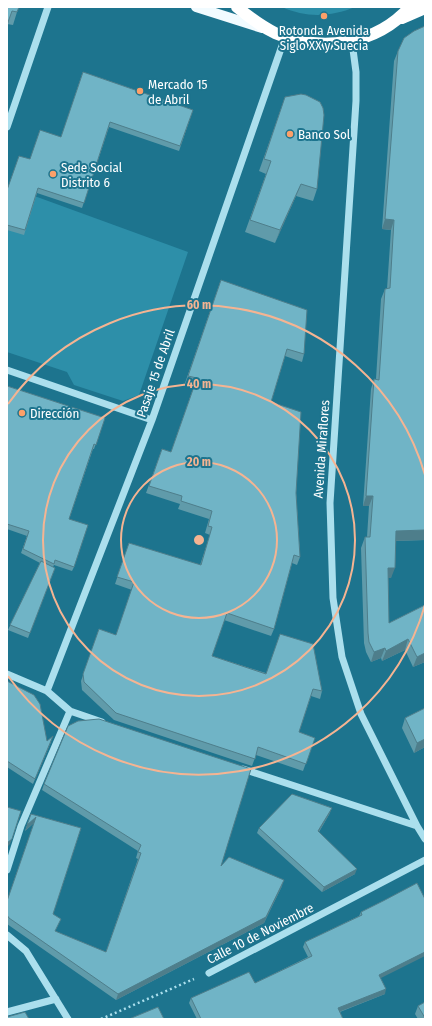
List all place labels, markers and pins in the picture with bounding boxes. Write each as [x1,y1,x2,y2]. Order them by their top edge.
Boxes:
marker: Rotonda Avenida Siglo XX y Suecia [319,11,329,21]
place label: Rotonda Avenida Siglo XX y Suecia [279,23,369,53]
place label: Mercado 15 de Abril [148,77,208,107]
marker: Mercado 15 de Abril [135,86,145,96]
place label: Banco Sol [298,127,351,142]
marker: Banco Sol [285,129,295,139]
place label: Sede Social Distrito 6 [61,160,123,190]
marker: Sede Social Distrito 6 [48,169,58,179]
place label: Dirección [30,406,79,421]
marker: Dirección [17,408,27,418]
centre of rings [192,533,206,547]

